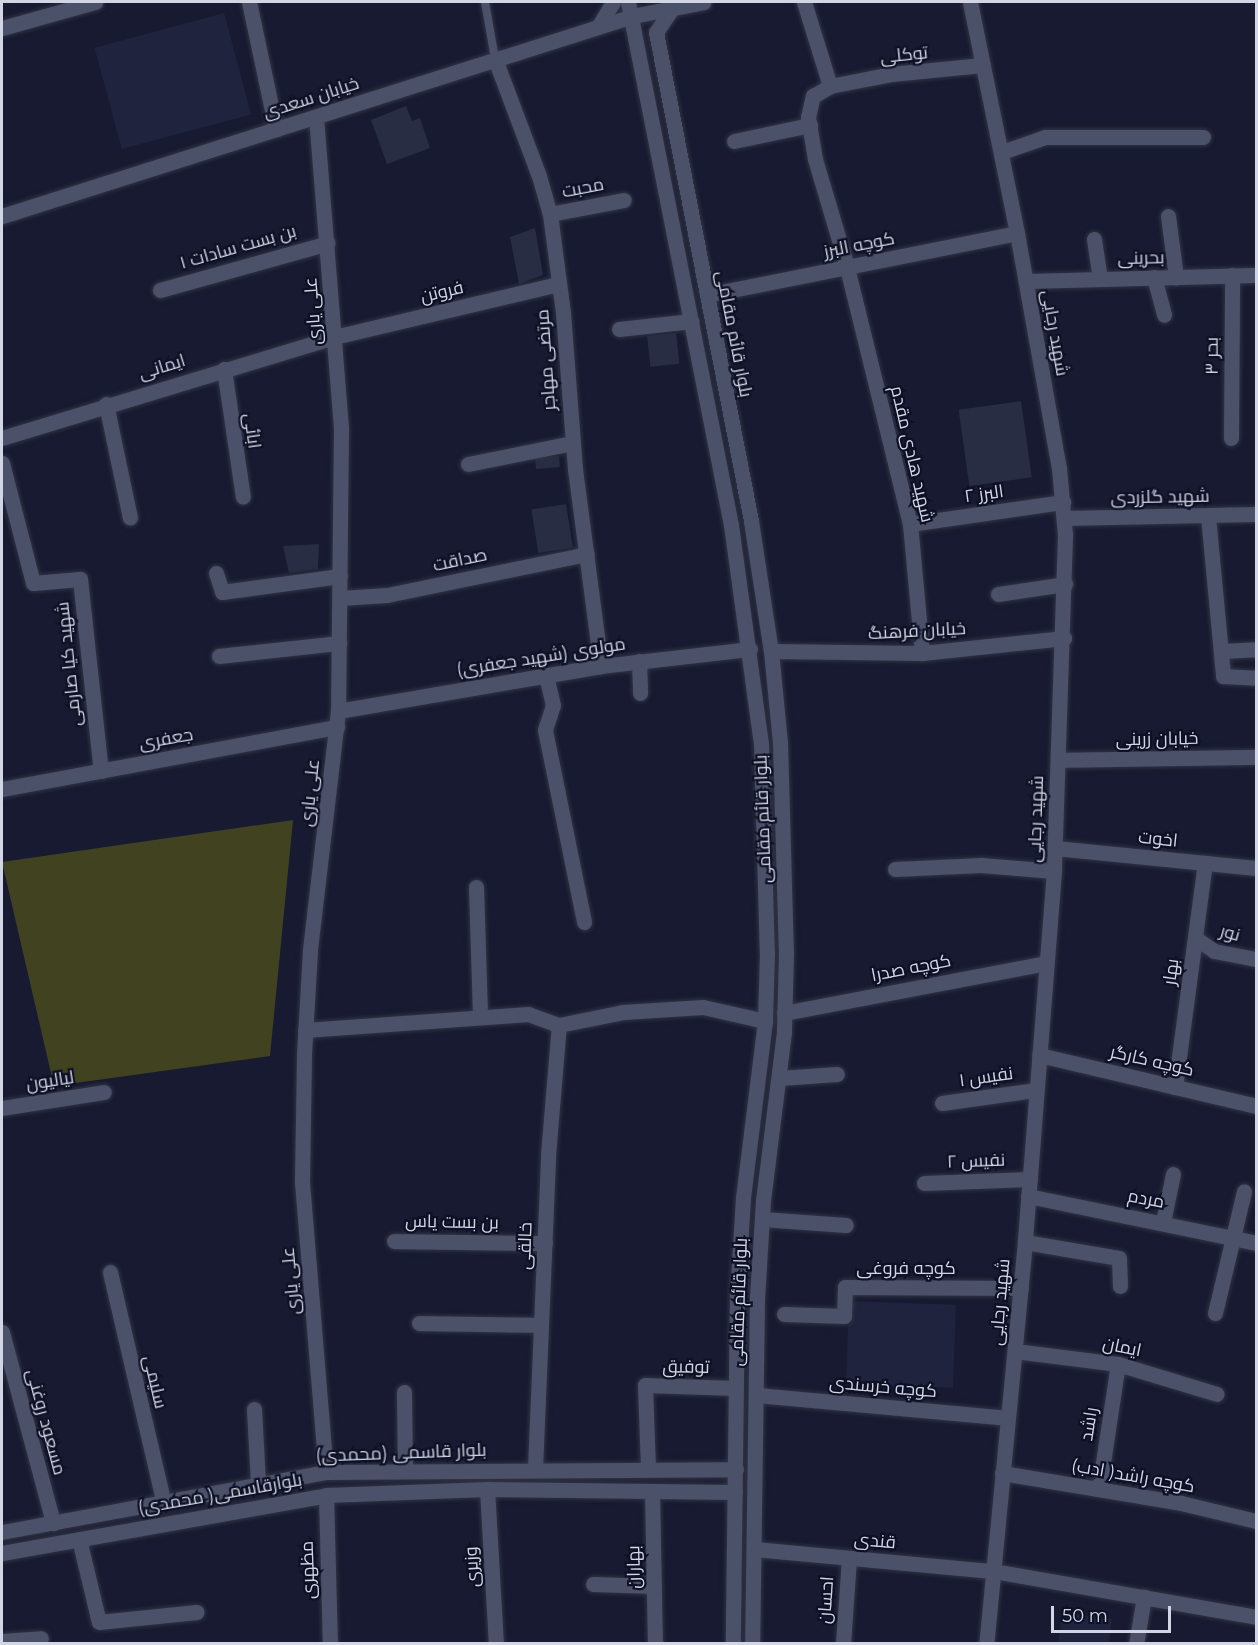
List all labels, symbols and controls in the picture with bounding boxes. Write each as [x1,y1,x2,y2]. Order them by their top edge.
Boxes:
street label: توکلی [879,42,929,68]
street label: خیابان سعدی [260,72,362,124]
street label: محبت [560,173,606,203]
street label: بن بست سادات ۱ [177,220,299,274]
street label: کوچه البرز [822,228,896,262]
street label: بحرینی [1117,247,1165,269]
street label: بلوار قائم مقامی [711,269,757,399]
street label: علی یاری [300,276,326,346]
street label: فروتن [418,277,466,307]
street label: شهید رجایی [1037,288,1073,378]
street label: مرتضی مهاجر [532,308,560,412]
street label: بحر ۳ [1201,337,1223,375]
street label: ایمانی [136,350,188,384]
street label: شهید هادی مقدم [886,384,938,524]
street label: ابائی [239,412,265,450]
street label: البرز ۲ [963,481,1005,507]
street label: شهید گلزردی [1110,485,1210,509]
street label: صداقت [431,544,489,576]
street label: شهید کیا صارمی [52,601,86,727]
street label: خیابان فرهنگ [867,618,967,644]
street label: مولوی (شهید جعفری) [455,633,627,681]
street label: جعفری [137,724,195,754]
street label: خیابان زرینی [1115,727,1199,751]
street label: بلوار قائم مقامی [750,754,776,884]
street label: علی یاری [296,758,324,828]
street label: شهید رجایی [1024,775,1048,863]
street label: اخوت [1137,826,1179,852]
street label: نور [1217,920,1243,946]
street label: کوچه صدرا [869,950,953,986]
street label: بهار [1158,957,1184,987]
street label: کوچه کارگر [1108,1041,1196,1081]
street label: نفیس ‍۱ [958,1063,1014,1091]
street label: لیالیون [25,1067,75,1095]
street label: نفیس ۲ [947,1149,1005,1173]
street label: مردم [1126,1185,1166,1213]
street label: بن بست یاس [405,1210,499,1234]
street label: خالقی [513,1222,537,1270]
street label: بلوار قائم مقامی [726,1237,752,1367]
street label: علی یاری [277,1246,305,1316]
street label: کوچه فروغی [856,1257,956,1279]
street label: شهید رجایی [985,1258,1015,1346]
street label: ایمان [1101,1332,1143,1362]
street label: سلیمی [138,1353,172,1411]
street label: توفیق [662,1356,710,1378]
street label: مسعود روغنی [22,1367,70,1477]
street label: کوچه خرسندی [828,1372,938,1402]
street label: راشد [1076,1405,1102,1443]
street label: بلوار قاسمی (محمدی) [315,1439,487,1467]
street label: کوچه راشد( ادب) [1069,1454,1197,1498]
street label: بلوارقاسمی( محمدی) [136,1469,304,1519]
street label: قندی [853,1528,897,1554]
street label: مظهری [296,1540,320,1600]
street label: بهاران [623,1545,645,1589]
street label: وزیری [460,1546,484,1588]
street label: احسان [814,1575,838,1625]
scale bar [1054,1594,1174,1632]
text: 50 m [1062,1605,1108,1627]

